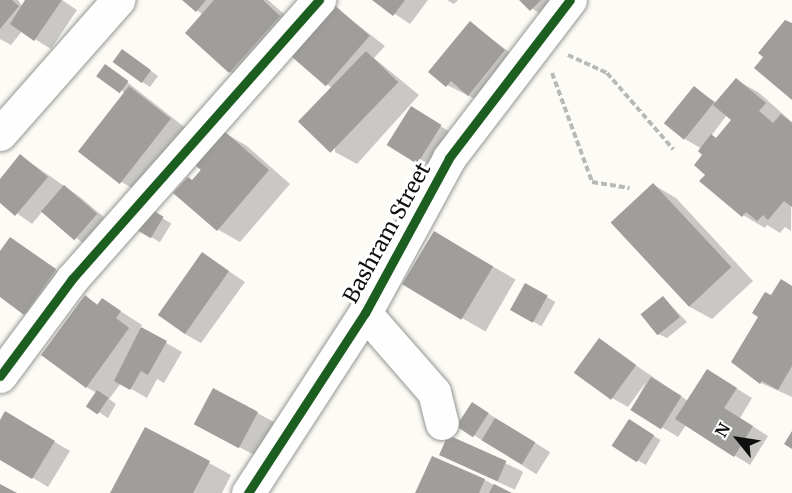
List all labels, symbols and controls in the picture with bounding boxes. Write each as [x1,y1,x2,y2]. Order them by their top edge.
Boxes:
street label: Bashram Street [338,159,436,307]
north arrow [708,409,768,469]
text: N [711,420,734,440]

